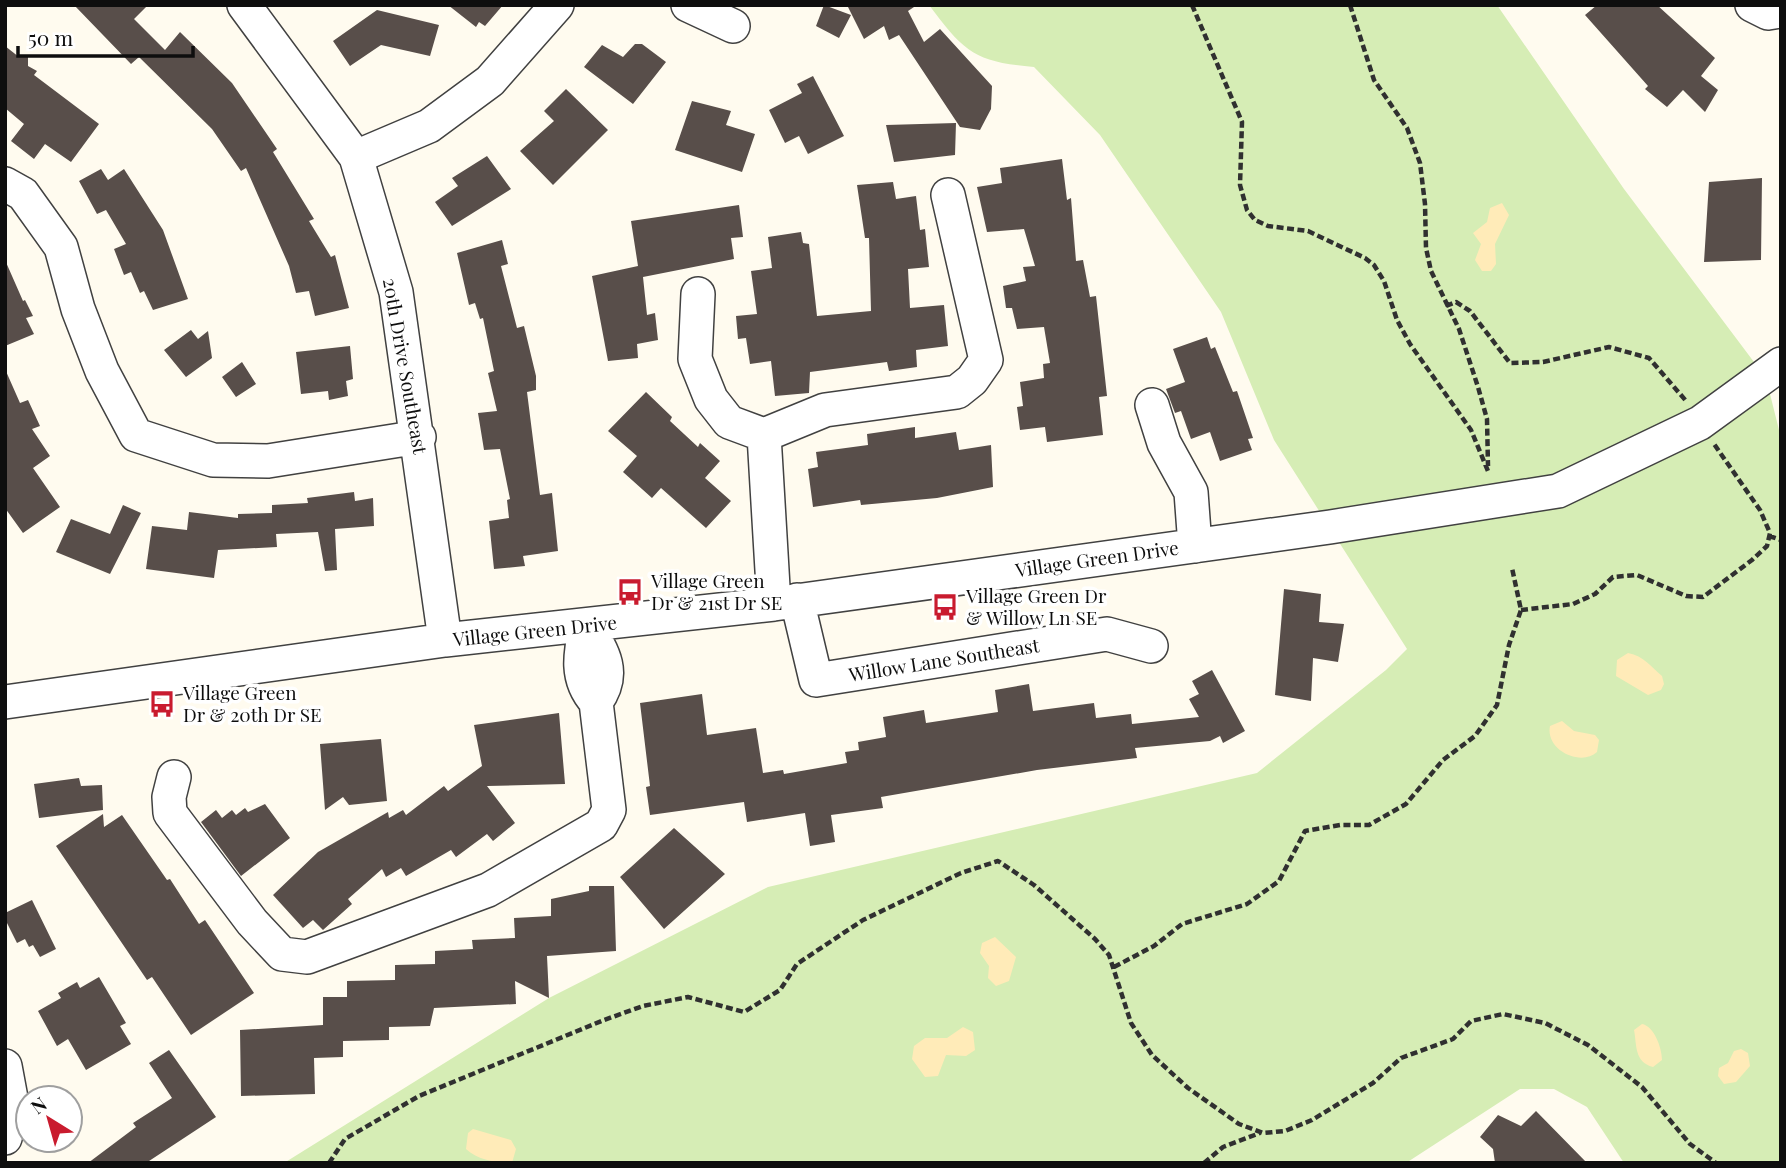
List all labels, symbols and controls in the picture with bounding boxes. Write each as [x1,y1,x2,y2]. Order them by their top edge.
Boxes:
scale bar [18,14,192,58]
text: 50 m [28,23,74,51]
street label: 20th Drive Southeast [378,276,434,456]
street label: Village Green Drive [1012,534,1180,582]
place label: Village Green Dr & 21st Dr SE [650,567,782,615]
bus stop icon: Village Green Dr & 21st Dr SE [615,577,645,607]
place label: Village Green Dr & Willow Ln SE [965,582,1107,630]
bus stop icon: Village Green Dr & Willow Ln SE [930,592,960,622]
street label: Village Green Drive [451,608,618,652]
street label: Willow Lane Southeast [846,631,1041,687]
place label: Village Green Dr & 20th Dr SE [182,679,322,727]
bus stop icon: Village Green Dr & 20th Dr SE [147,689,177,719]
north arrow [14,1084,84,1154]
text: N [25,1090,52,1119]

